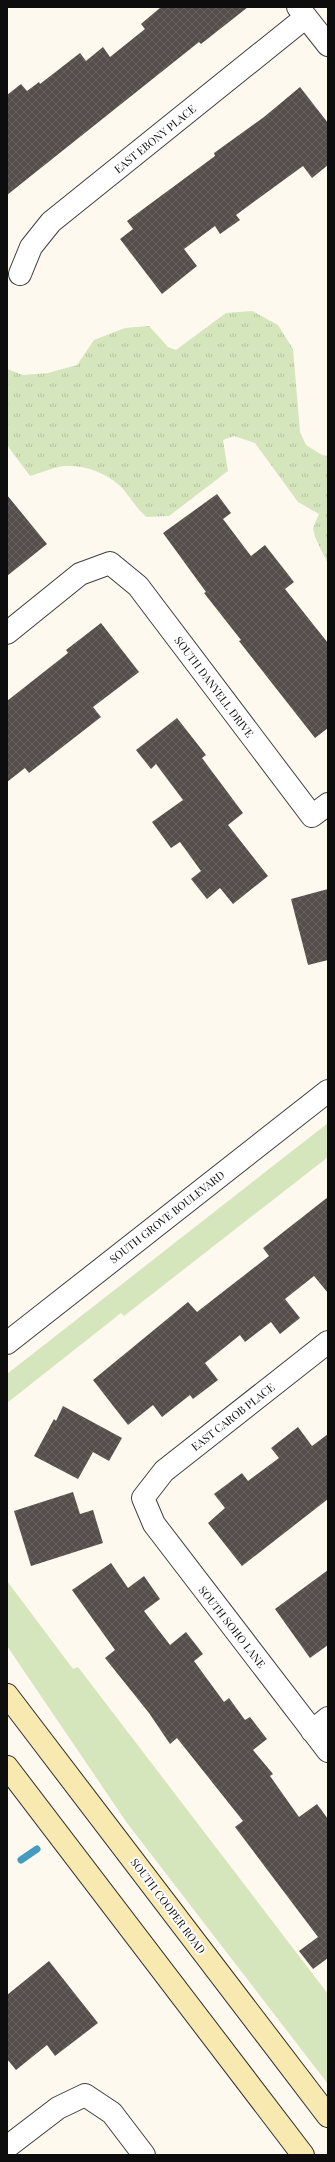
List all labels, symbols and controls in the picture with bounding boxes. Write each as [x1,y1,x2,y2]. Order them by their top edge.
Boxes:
street label: EAST EBONY PLACE [111,101,199,176]
street label: SOUTH DANYELL DRIVE [171,633,258,741]
street label: SOUTH GROVE BOULEVARD [106,1167,227,1266]
street label: EAST CAROB PLACE [188,1379,278,1454]
street label: SOUTH SOHO LANE [196,1583,269,1671]
street label: SOUTH COOPER ROAD [128,1855,209,1957]

